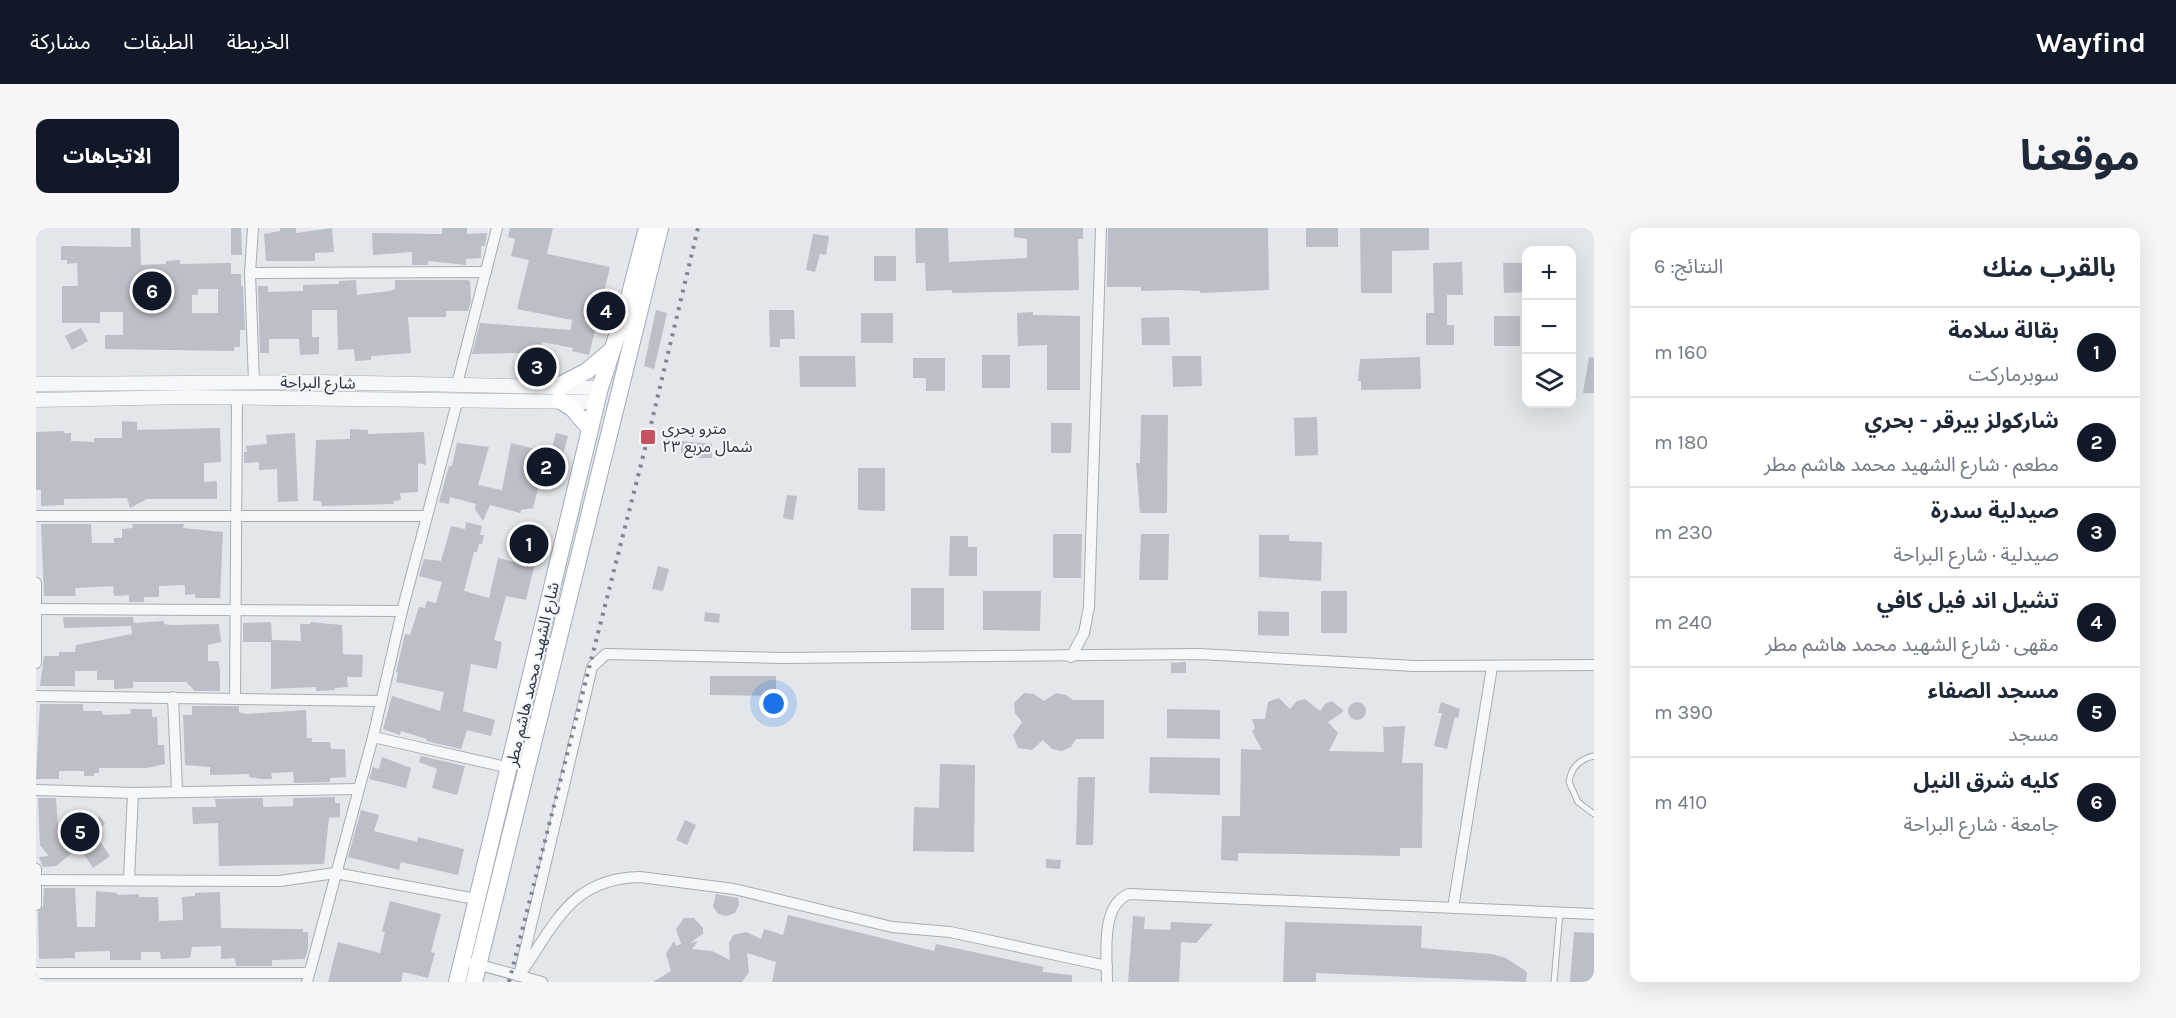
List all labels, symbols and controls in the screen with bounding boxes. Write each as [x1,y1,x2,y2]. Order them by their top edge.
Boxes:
text: Wayfind [2036,26,2146,59]
text: مشاركة [30,30,91,54]
text: الطبقات [124,30,194,54]
text: الخريطة [227,30,290,54]
button: الاتجاهات [36,119,179,193]
text: موقعنا [2020,131,2140,181]
map controls [1522,246,1576,408]
button: + [1522,246,1576,300]
text: بالقرب منك [1983,252,2116,283]
text: النتائج: 6 [1654,255,1723,278]
pin: 6 [132,268,172,314]
pin: 4 [586,288,626,334]
button: − [1522,300,1576,354]
text: بقالة سلامة [1948,318,2059,344]
text: 160 m [1654,341,1707,364]
text: 1 [2093,341,2100,364]
pin: 3 [518,344,556,390]
button: layers [1522,354,1576,408]
text: سوبرماركت [1968,363,2059,386]
street label: شارع البراحة [280,372,356,396]
text: شاركولز بيرقر - بحري [1865,408,2059,434]
place label: مترو بحري شمال مربع ٢٣ [662,419,753,459]
marker: مترو بحري شمال مربع ٢٣ [639,428,657,446]
text: 180 m [1654,431,1708,454]
text: 2 [2090,431,2103,454]
pin: 2 [526,444,566,490]
text: مطعم · شارع الشهيد محمد هاشم مطر [1764,453,2059,476]
text: صيدلية سدرة [1931,498,2059,524]
text: 230 m [1654,521,1713,544]
text: 3 [2090,521,2103,544]
pin: 1 [510,522,548,566]
text: صيدلية · شارع البراحة [1893,543,2059,566]
street label: شارع الشهيد محمد هاشم مطر [502,580,566,770]
text: تشيل اند فيل كافي [1877,588,2059,614]
text: 240 m [1654,611,1712,634]
text: 4 [2091,611,2102,634]
text: مقهى · شارع الشهيد محمد هاشم مطر [1765,633,2059,656]
text: مسجد الصفاء [1928,678,2059,704]
your location [759,689,788,718]
text: 390 m [1654,701,1713,724]
text: 5 [2091,701,2102,724]
text: مسجد [2008,723,2059,746]
text: كليه شرق النيل [1913,768,2059,794]
text: 410 m [1654,791,1707,814]
text: 6 [2090,791,2103,814]
pin: 5 [60,810,99,854]
text: جامعة · شارع البراحة [1903,813,2059,836]

